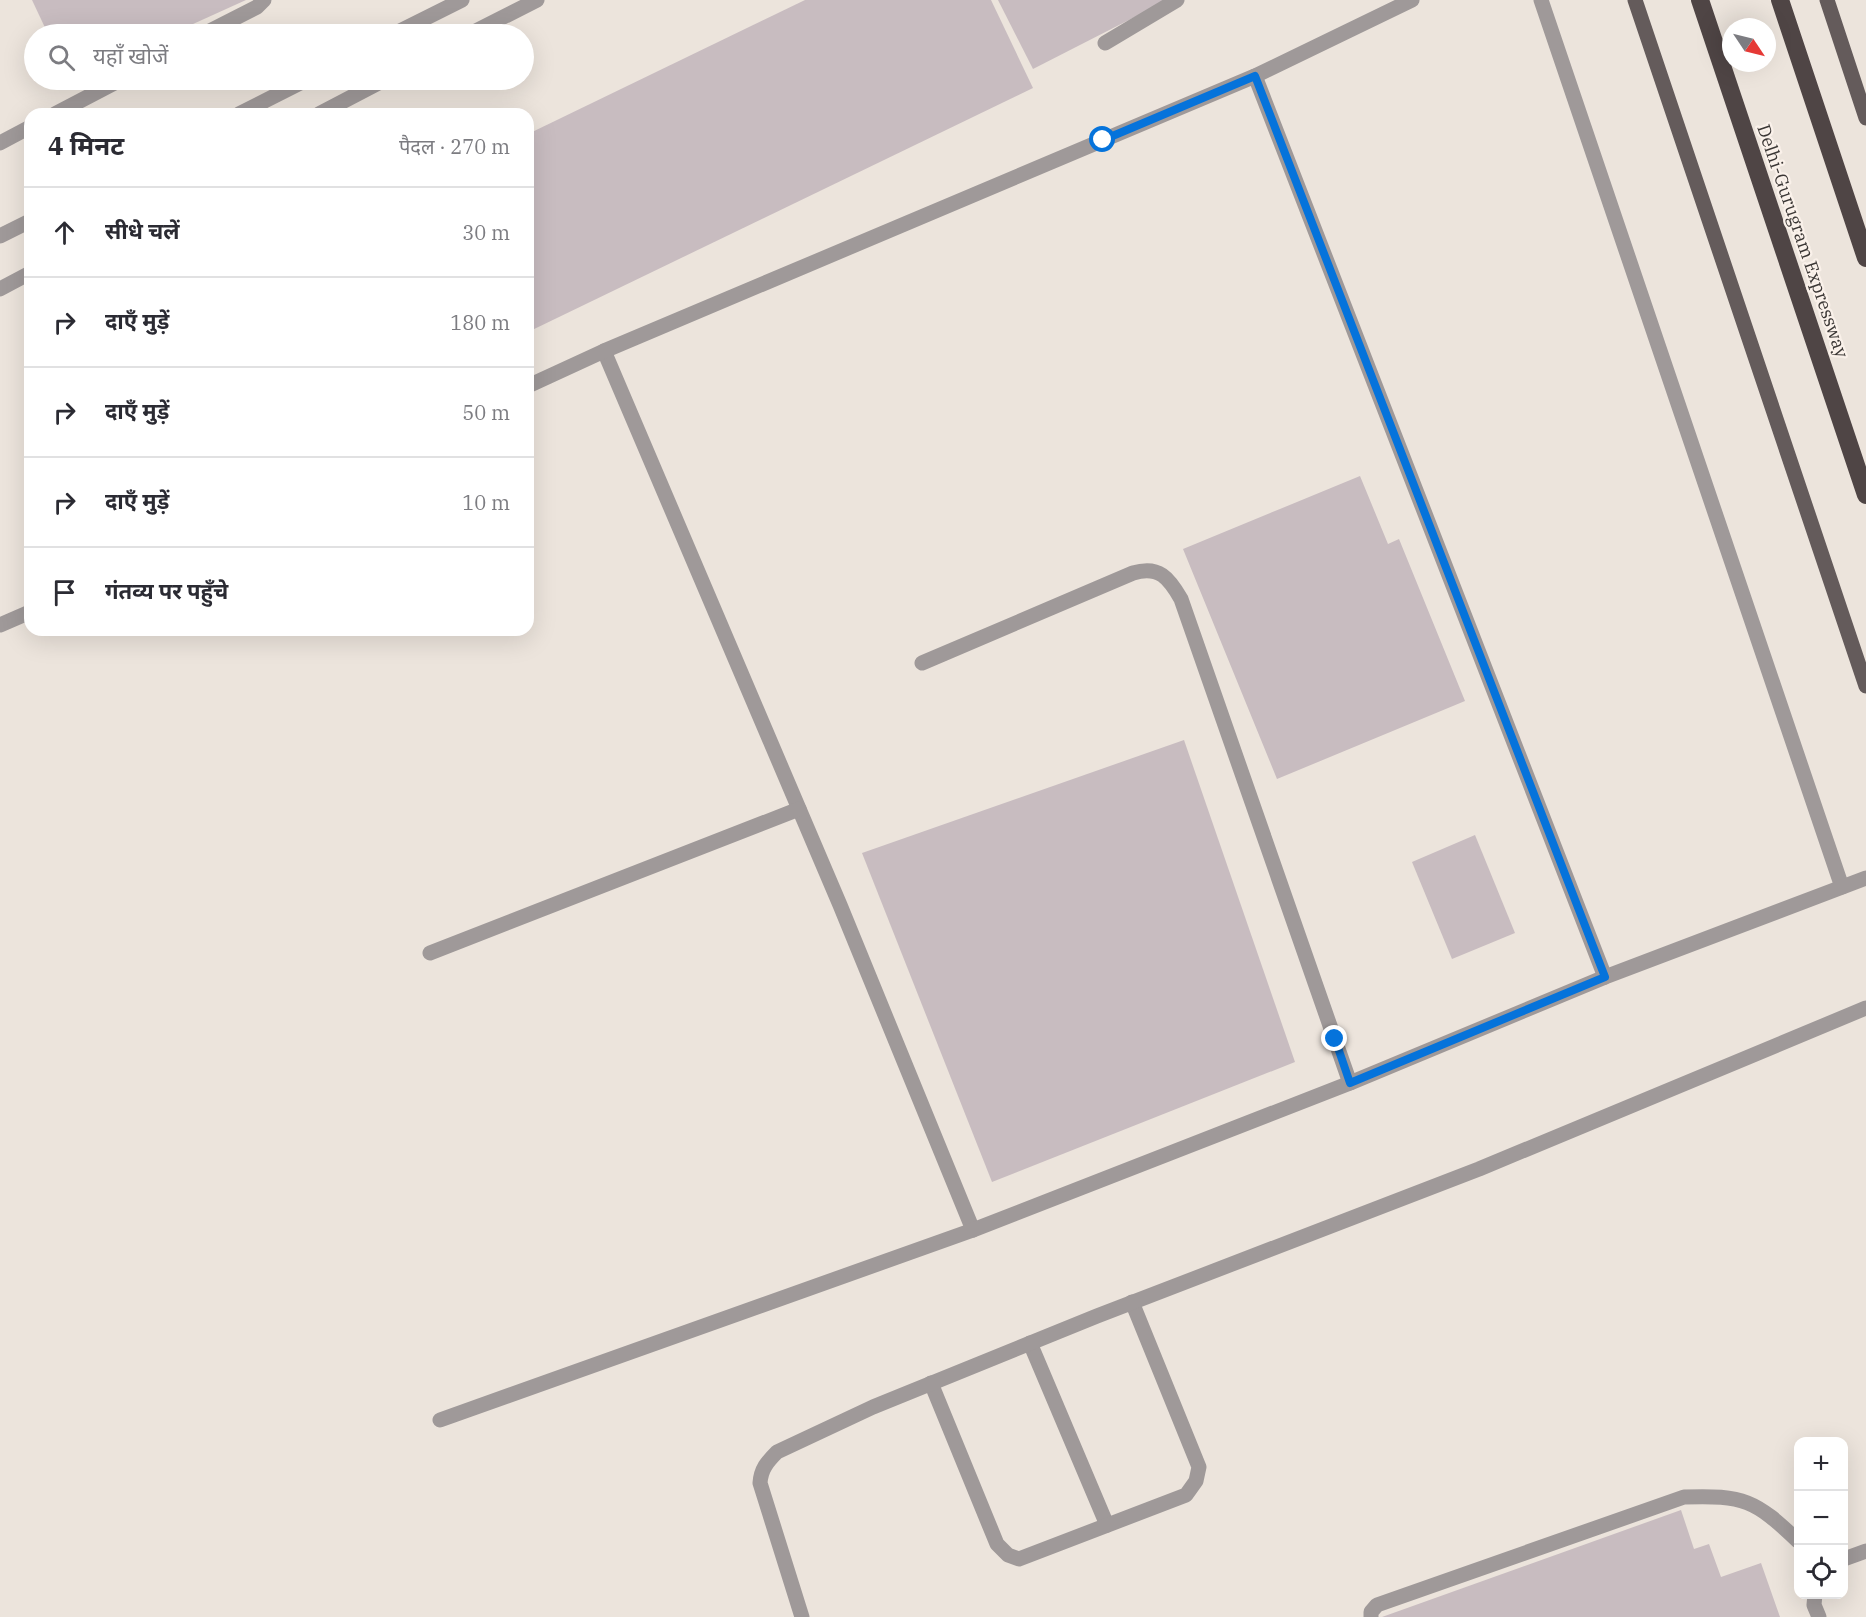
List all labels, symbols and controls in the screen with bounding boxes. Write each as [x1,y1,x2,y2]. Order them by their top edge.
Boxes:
north arrow [1722,18,1776,72]
search box [24,24,534,90]
icon: search [45,41,78,74]
text: यहाँ खोजें [93,41,168,70]
street label: Delhi-Gurugram Expressway [1752,121,1854,361]
route start [1089,126,1115,152]
text: 4 मिनट [48,128,124,162]
text: पैदल · 270 m [399,133,510,160]
icon: ahead [48,216,81,249]
text: सीधे चलें [105,216,179,245]
text: 30 m [462,219,510,246]
icon: right [48,306,81,339]
text: दाएँ मुड़ें [105,306,169,335]
text: 180 m [450,309,510,336]
icon: right [48,396,81,429]
text: दाएँ मुड़ें [105,396,169,425]
text: 50 m [462,399,510,426]
icon: right [48,486,81,519]
text: दाएँ मुड़ें [105,486,169,515]
text: 10 m [462,489,510,516]
icon: arrive [48,576,81,609]
text: गंतव्य पर पहुँचे [105,576,228,605]
route end [1321,1025,1347,1051]
map controls [1794,1437,1848,1599]
button: + [1794,1437,1848,1491]
button: − [1794,1491,1848,1545]
button: locate [1794,1545,1848,1599]

